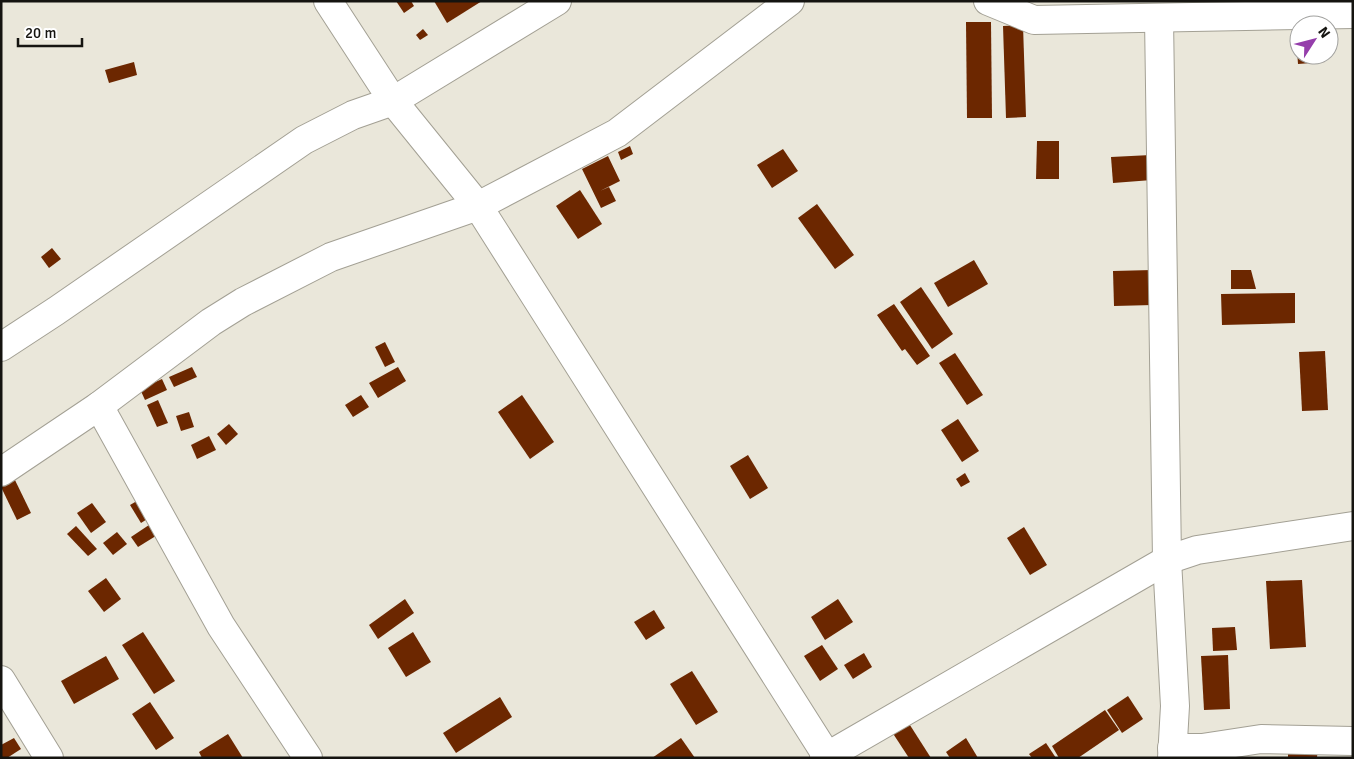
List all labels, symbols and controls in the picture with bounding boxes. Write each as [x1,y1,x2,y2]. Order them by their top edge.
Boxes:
scale bar [18,15,81,47]
north arrow [1289,15,1339,65]
text: 20 m [25,24,56,42]
text: N [1314,24,1334,42]

